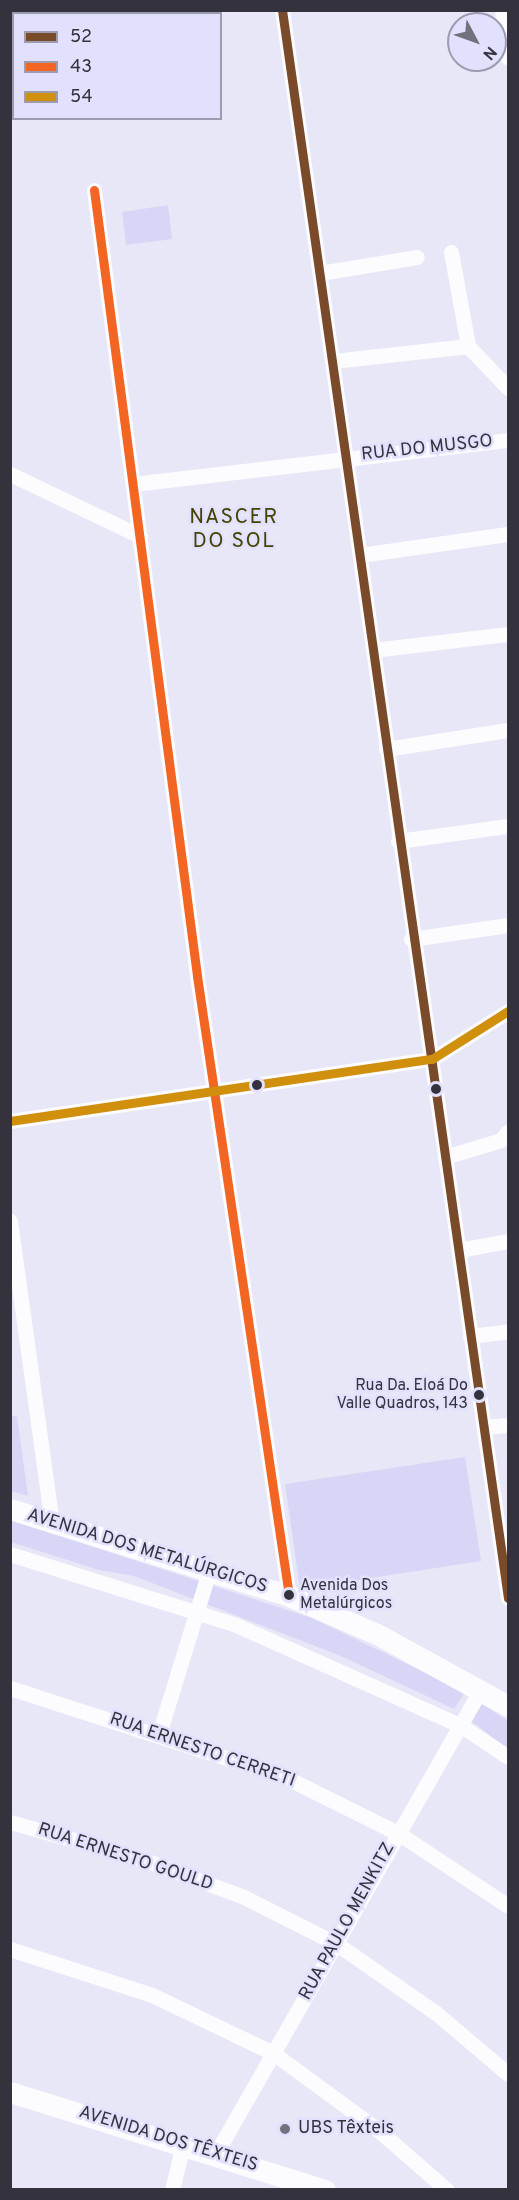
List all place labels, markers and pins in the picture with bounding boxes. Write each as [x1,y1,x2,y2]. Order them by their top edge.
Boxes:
unlabelled marker [251,1079,263,1091]
unlabelled marker [430,1083,442,1095]
place label: Rua Da. Eloá Do Valle Quadros, 143 [336,1376,468,1414]
marker: Rua Da. Eloá Do Valle Quadros, 143 [473,1389,485,1401]
place label: Avenida Dos Metalúrgicos [300,1576,392,1614]
marker: Avenida Dos Metalúrgicos [283,1589,295,1601]
place label: UBS Têxteis [298,2118,395,2140]
marker: UBS Têxteis [276,2120,294,2138]

